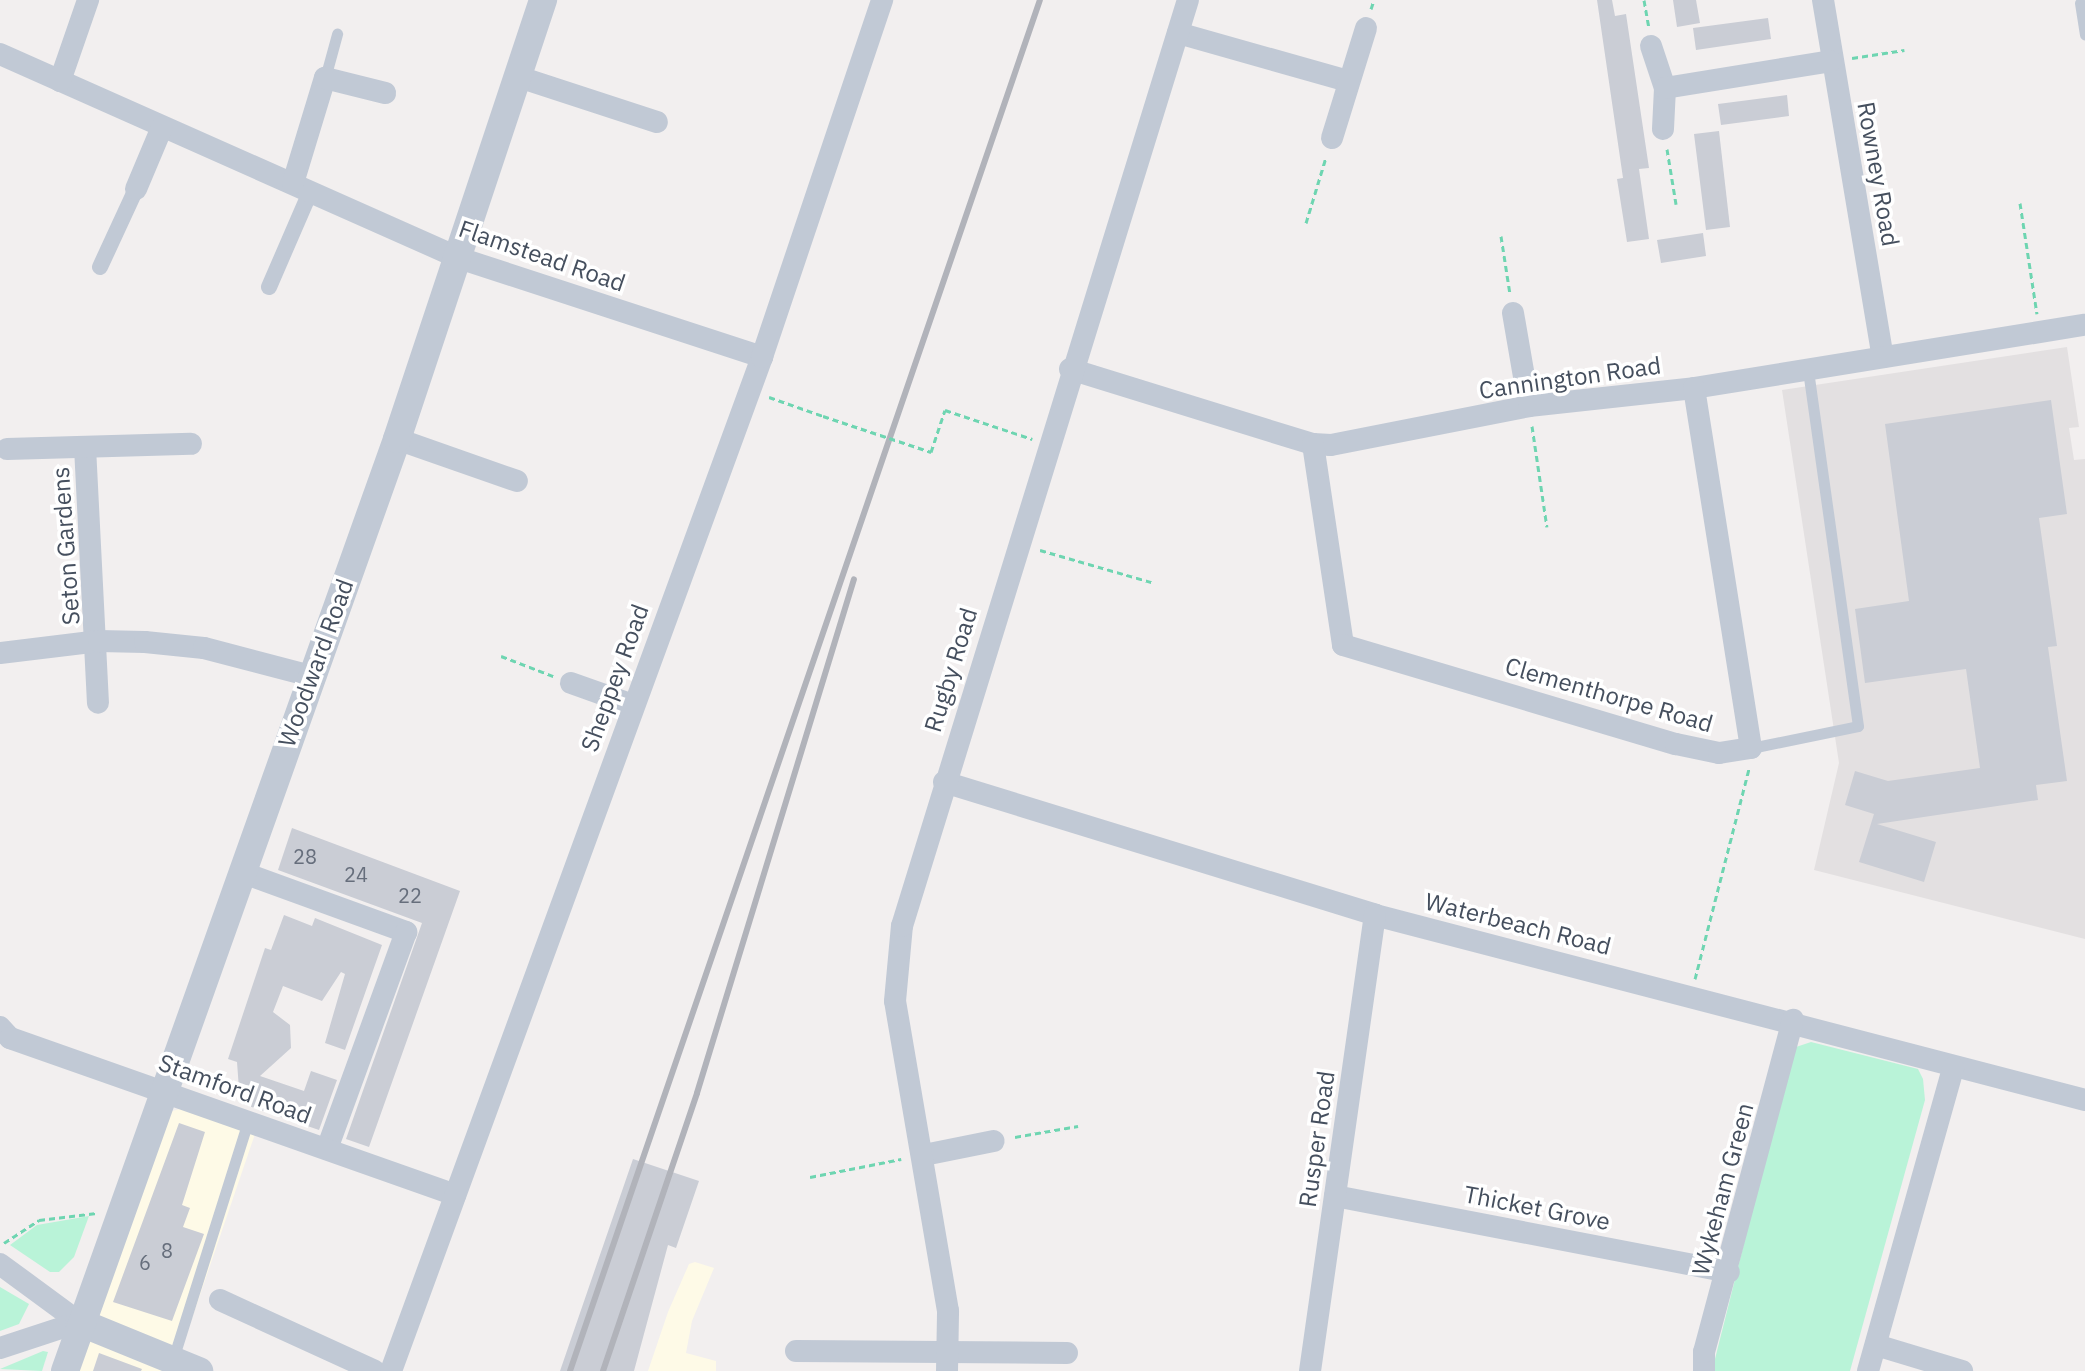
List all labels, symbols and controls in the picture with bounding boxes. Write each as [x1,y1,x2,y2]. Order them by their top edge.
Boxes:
street label: Rowney Road [1851,99,1905,249]
street label: Flamstead Road [455,214,629,298]
street label: Cannington Road [1477,351,1663,405]
street label: Seton Gardens [46,466,86,626]
street label: Woodward Road [272,575,360,751]
street label: Sheppey Road [575,601,655,755]
street label: Rugby Road [918,604,984,736]
street label: Clementhorpe Road [1502,652,1716,738]
house number: 28 [293,844,317,868]
house number: 24 [344,862,368,886]
house number: 22 [398,883,422,907]
street label: Waterbeach Road [1422,887,1614,961]
street label: Stamford Road [155,1048,315,1130]
street label: Rusper Road [1293,1069,1341,1209]
street label: Wykeham Green [1686,1100,1760,1278]
street label: Thicket Grove [1461,1180,1613,1236]
house number: 8 [161,1238,173,1262]
house number: 6 [139,1250,151,1274]

